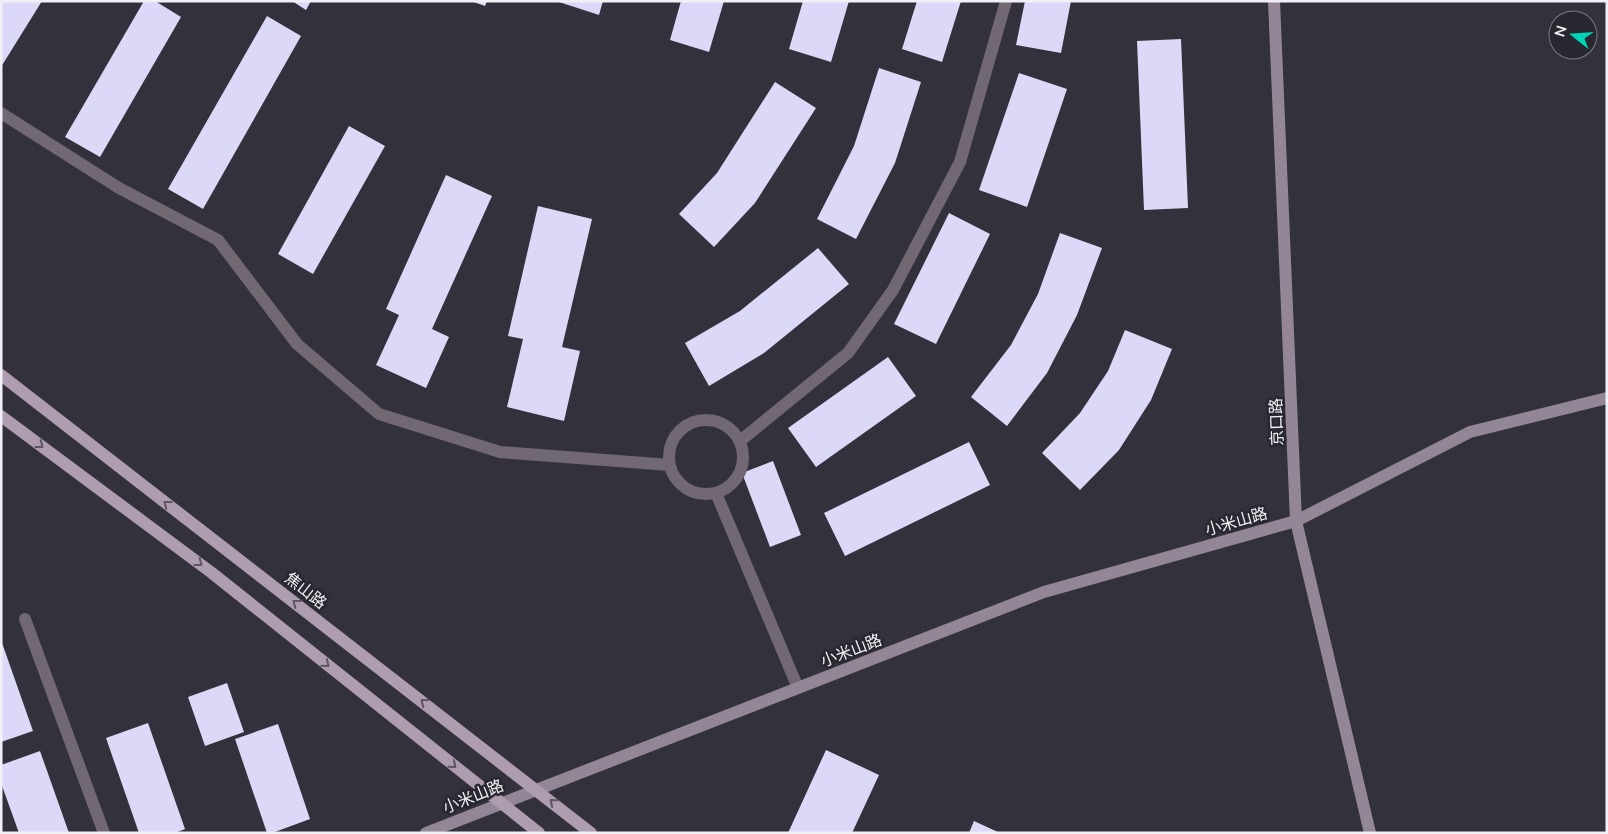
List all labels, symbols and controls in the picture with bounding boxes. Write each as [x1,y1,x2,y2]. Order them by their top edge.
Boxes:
north arrow [1548,10,1598,60]
text: N [1550,23,1570,39]
street label: 京口路 [1265,398,1286,446]
one-way arrow [34,439,44,448]
one-way arrow [164,501,173,509]
street label: 小米山路 [1202,503,1269,538]
one-way arrow [193,557,203,566]
street label: 焦山路 [282,567,331,612]
one-way arrow [292,600,302,609]
street label: 小米山路 [818,629,884,670]
one-way arrow [320,658,329,666]
one-way arrow [421,700,430,708]
one-way arrow [448,759,457,768]
street label: 小米山路 [440,775,506,816]
one-way arrow [549,799,558,808]

